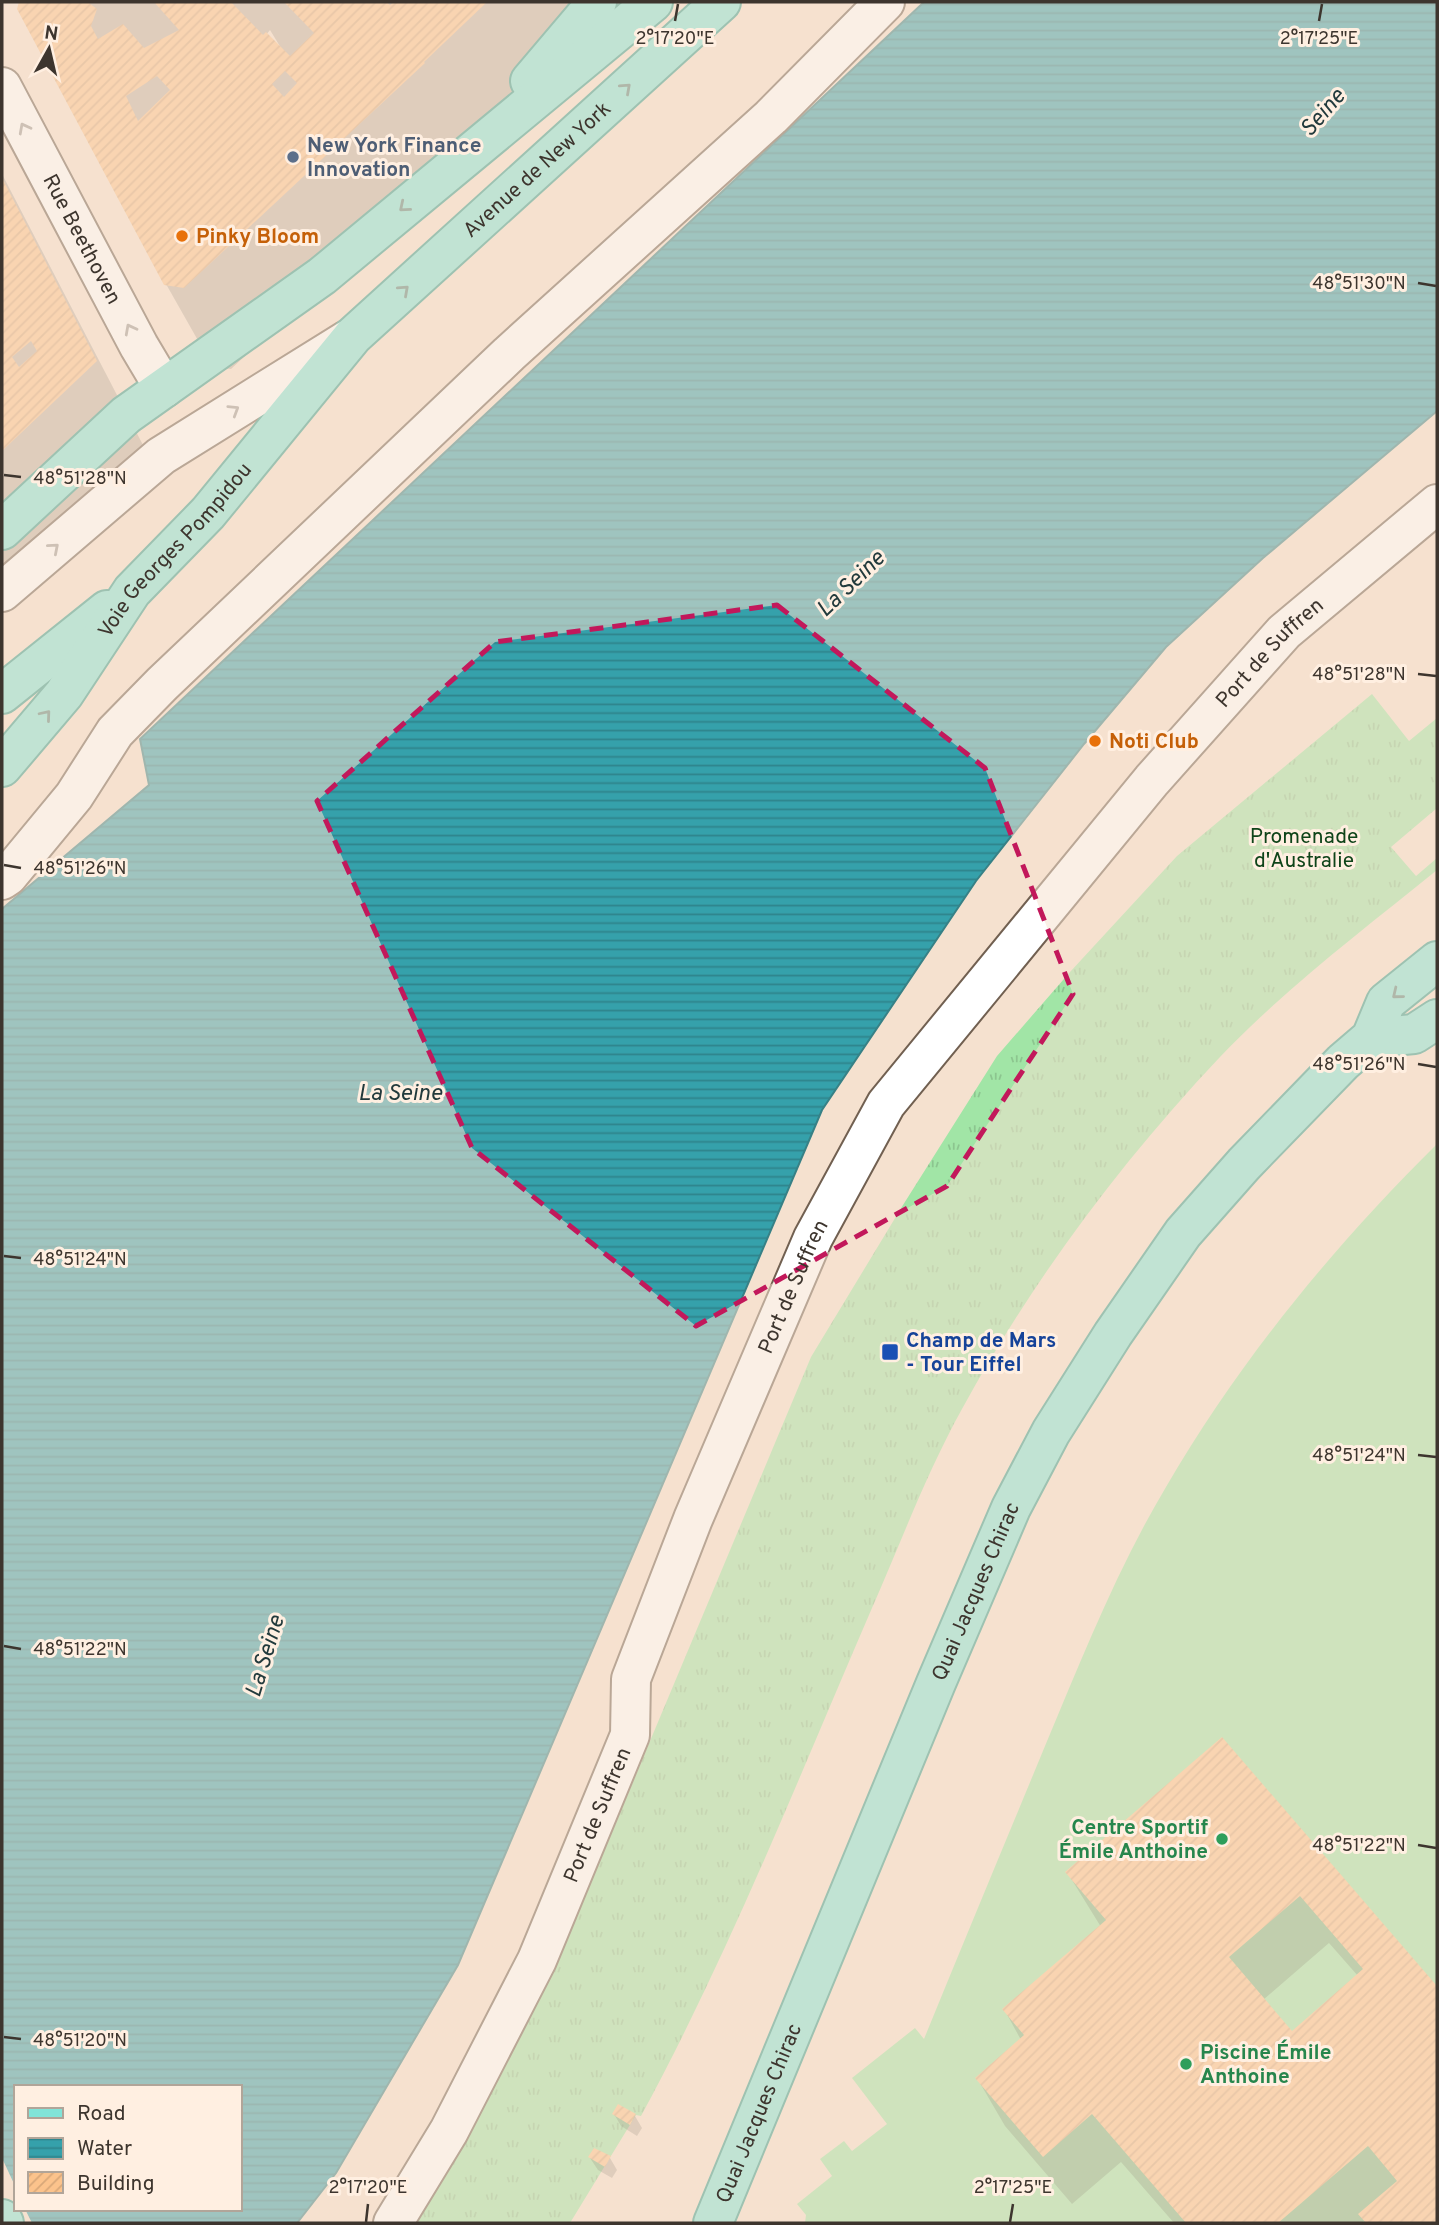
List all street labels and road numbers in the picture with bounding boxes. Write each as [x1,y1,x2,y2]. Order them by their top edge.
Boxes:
street label: Avenue de New York [458,96,617,244]
street label: Rue Beethoven [36,170,127,310]
street label: Voie Georges Pompidou [93,458,259,643]
street label: Port de Suffren [1211,592,1330,714]
street label: Port de Suffren [753,1215,835,1358]
street label: Quai Jacques Chirac [926,1498,1027,1685]
street label: Port de Suffren [558,1744,638,1887]
street label: Quai Jacques Chirac [711,2020,809,2207]

